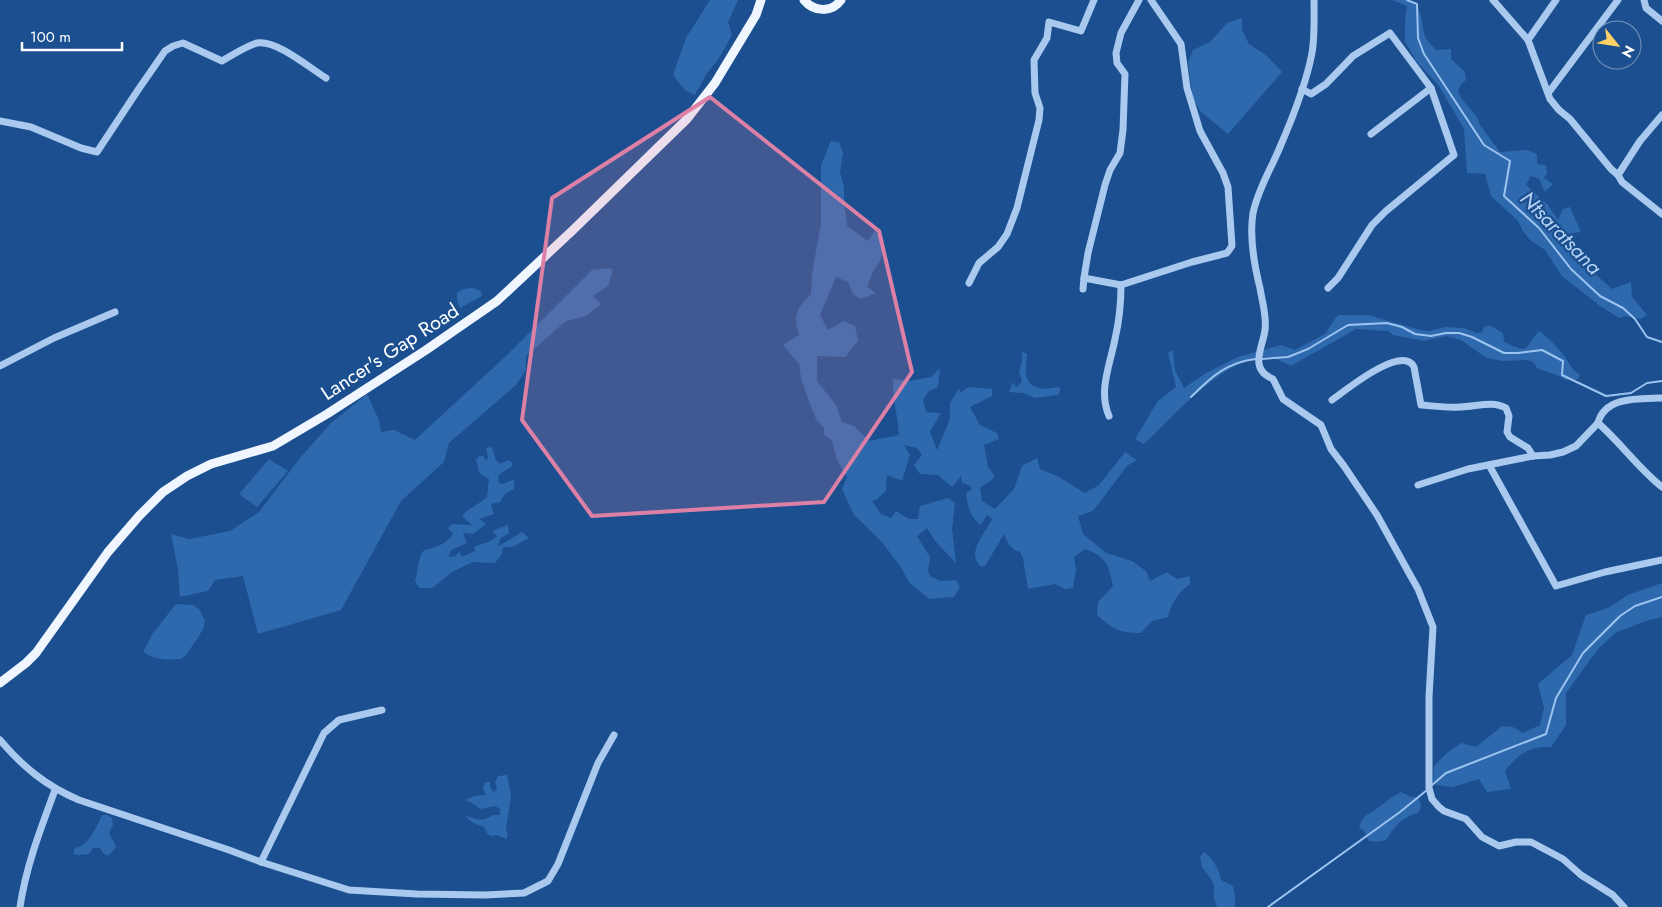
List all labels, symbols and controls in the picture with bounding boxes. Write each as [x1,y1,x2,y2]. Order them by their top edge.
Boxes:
scale bar [22,20,122,52]
north arrow [1592,20,1642,70]
text: 100 m [30,26,71,48]
text: N [1617,42,1640,61]
water label: Ntsaratsana [1513,184,1609,282]
street label: Lancer's Gap Road [315,296,465,408]

